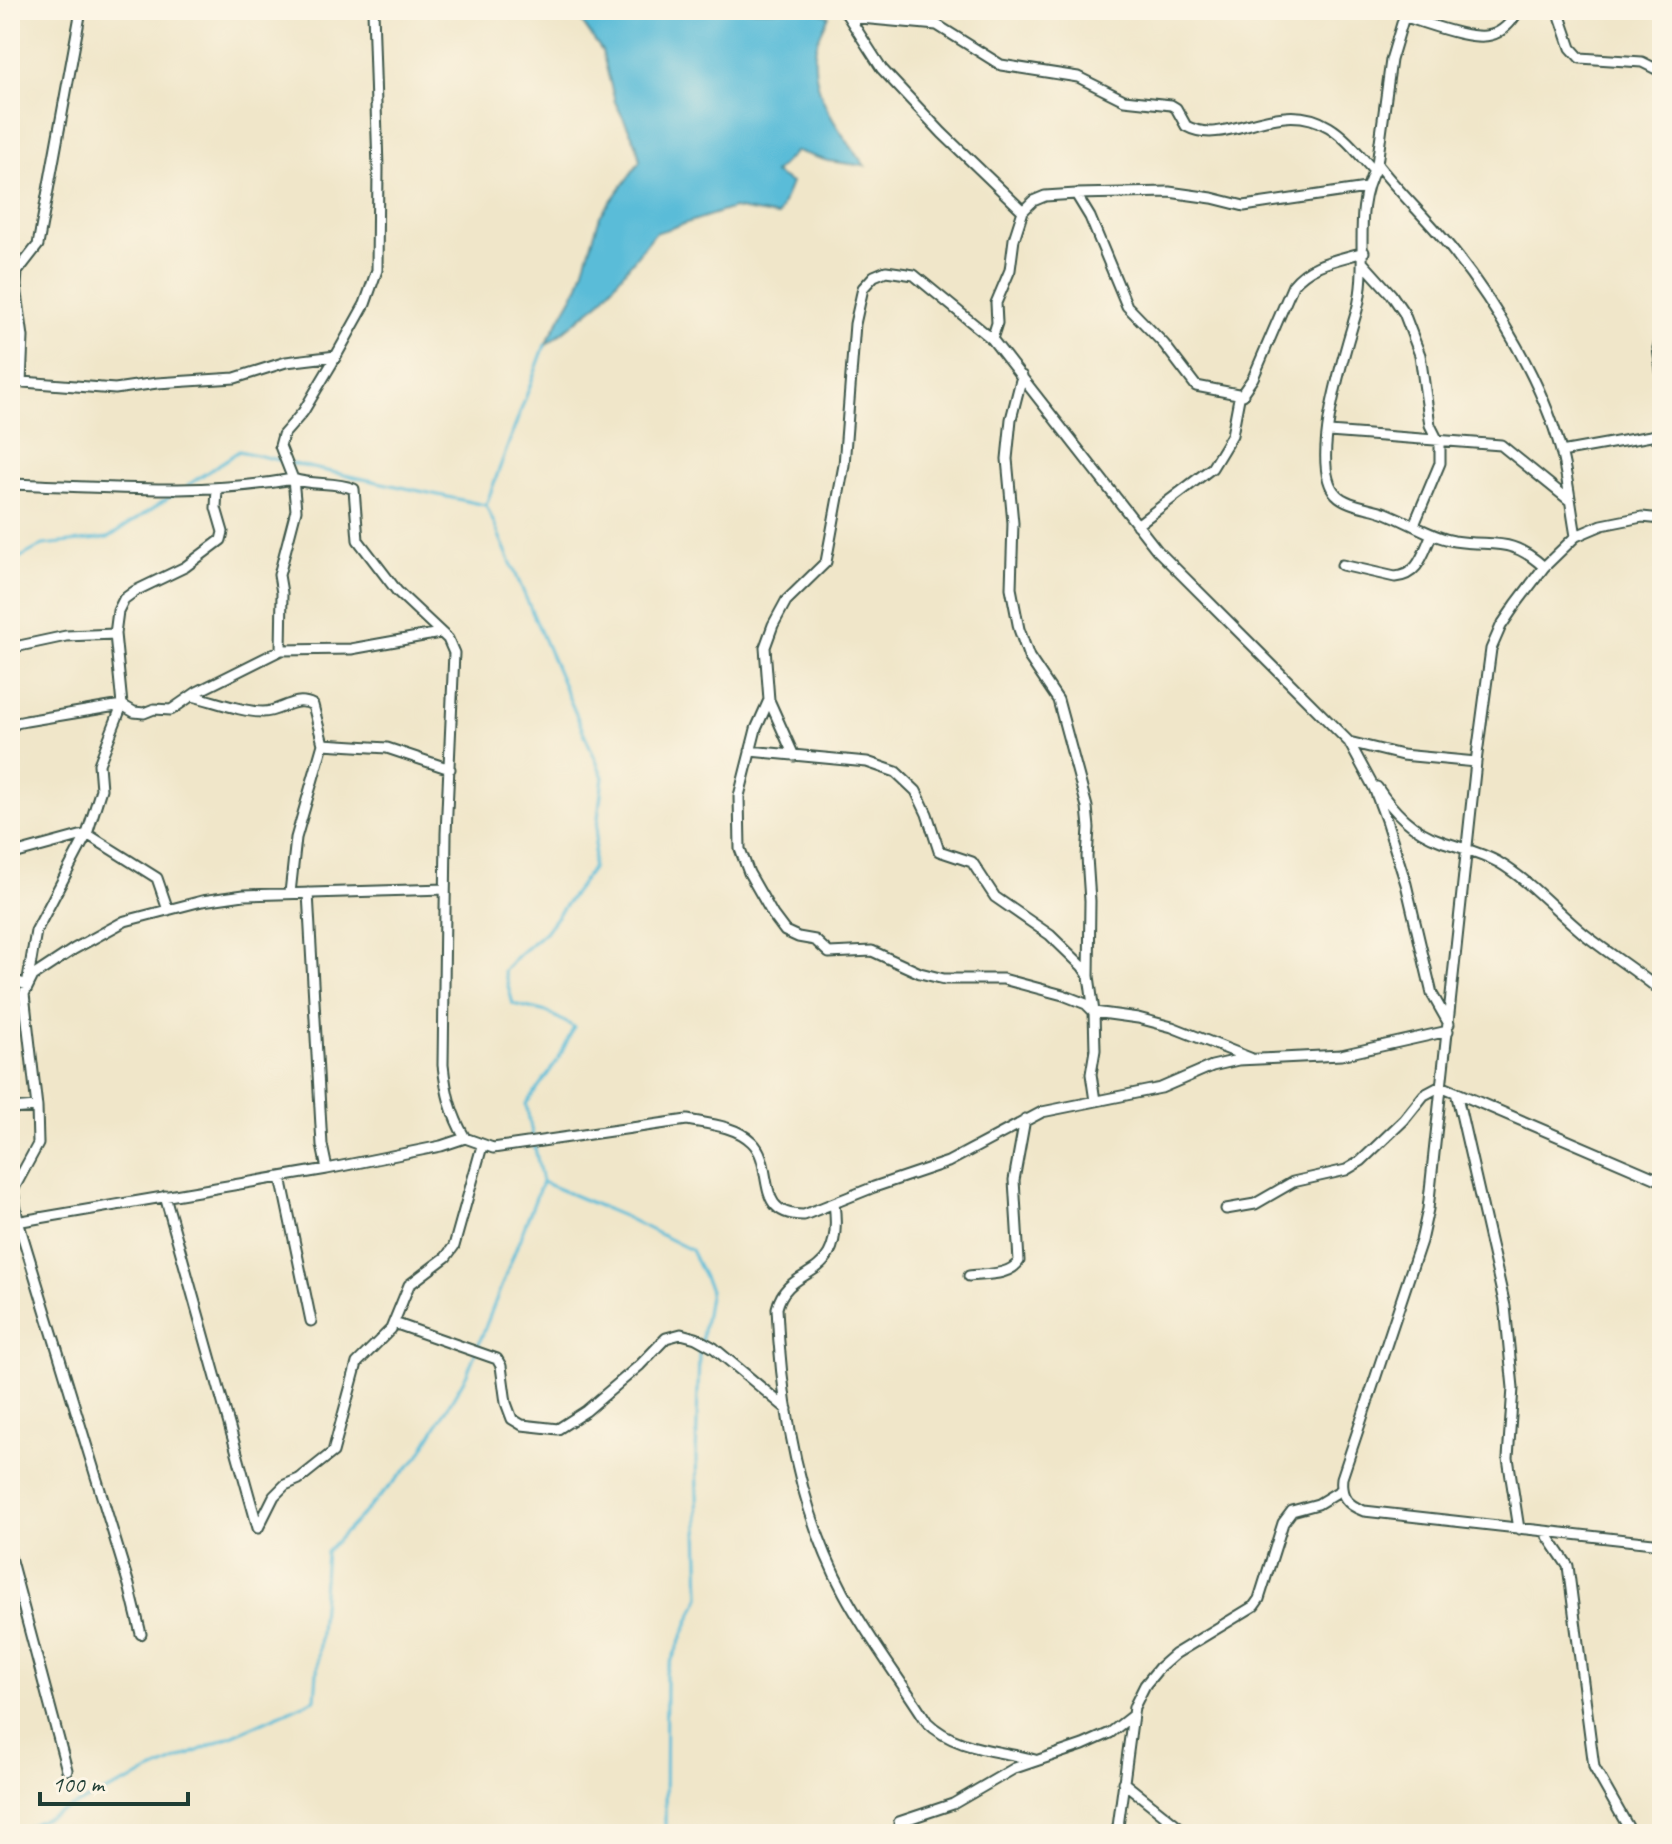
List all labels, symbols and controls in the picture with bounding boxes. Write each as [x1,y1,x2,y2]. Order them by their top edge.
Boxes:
scale bar [40,1756,188,1806]
text: 100 m [52,1769,106,1799]

